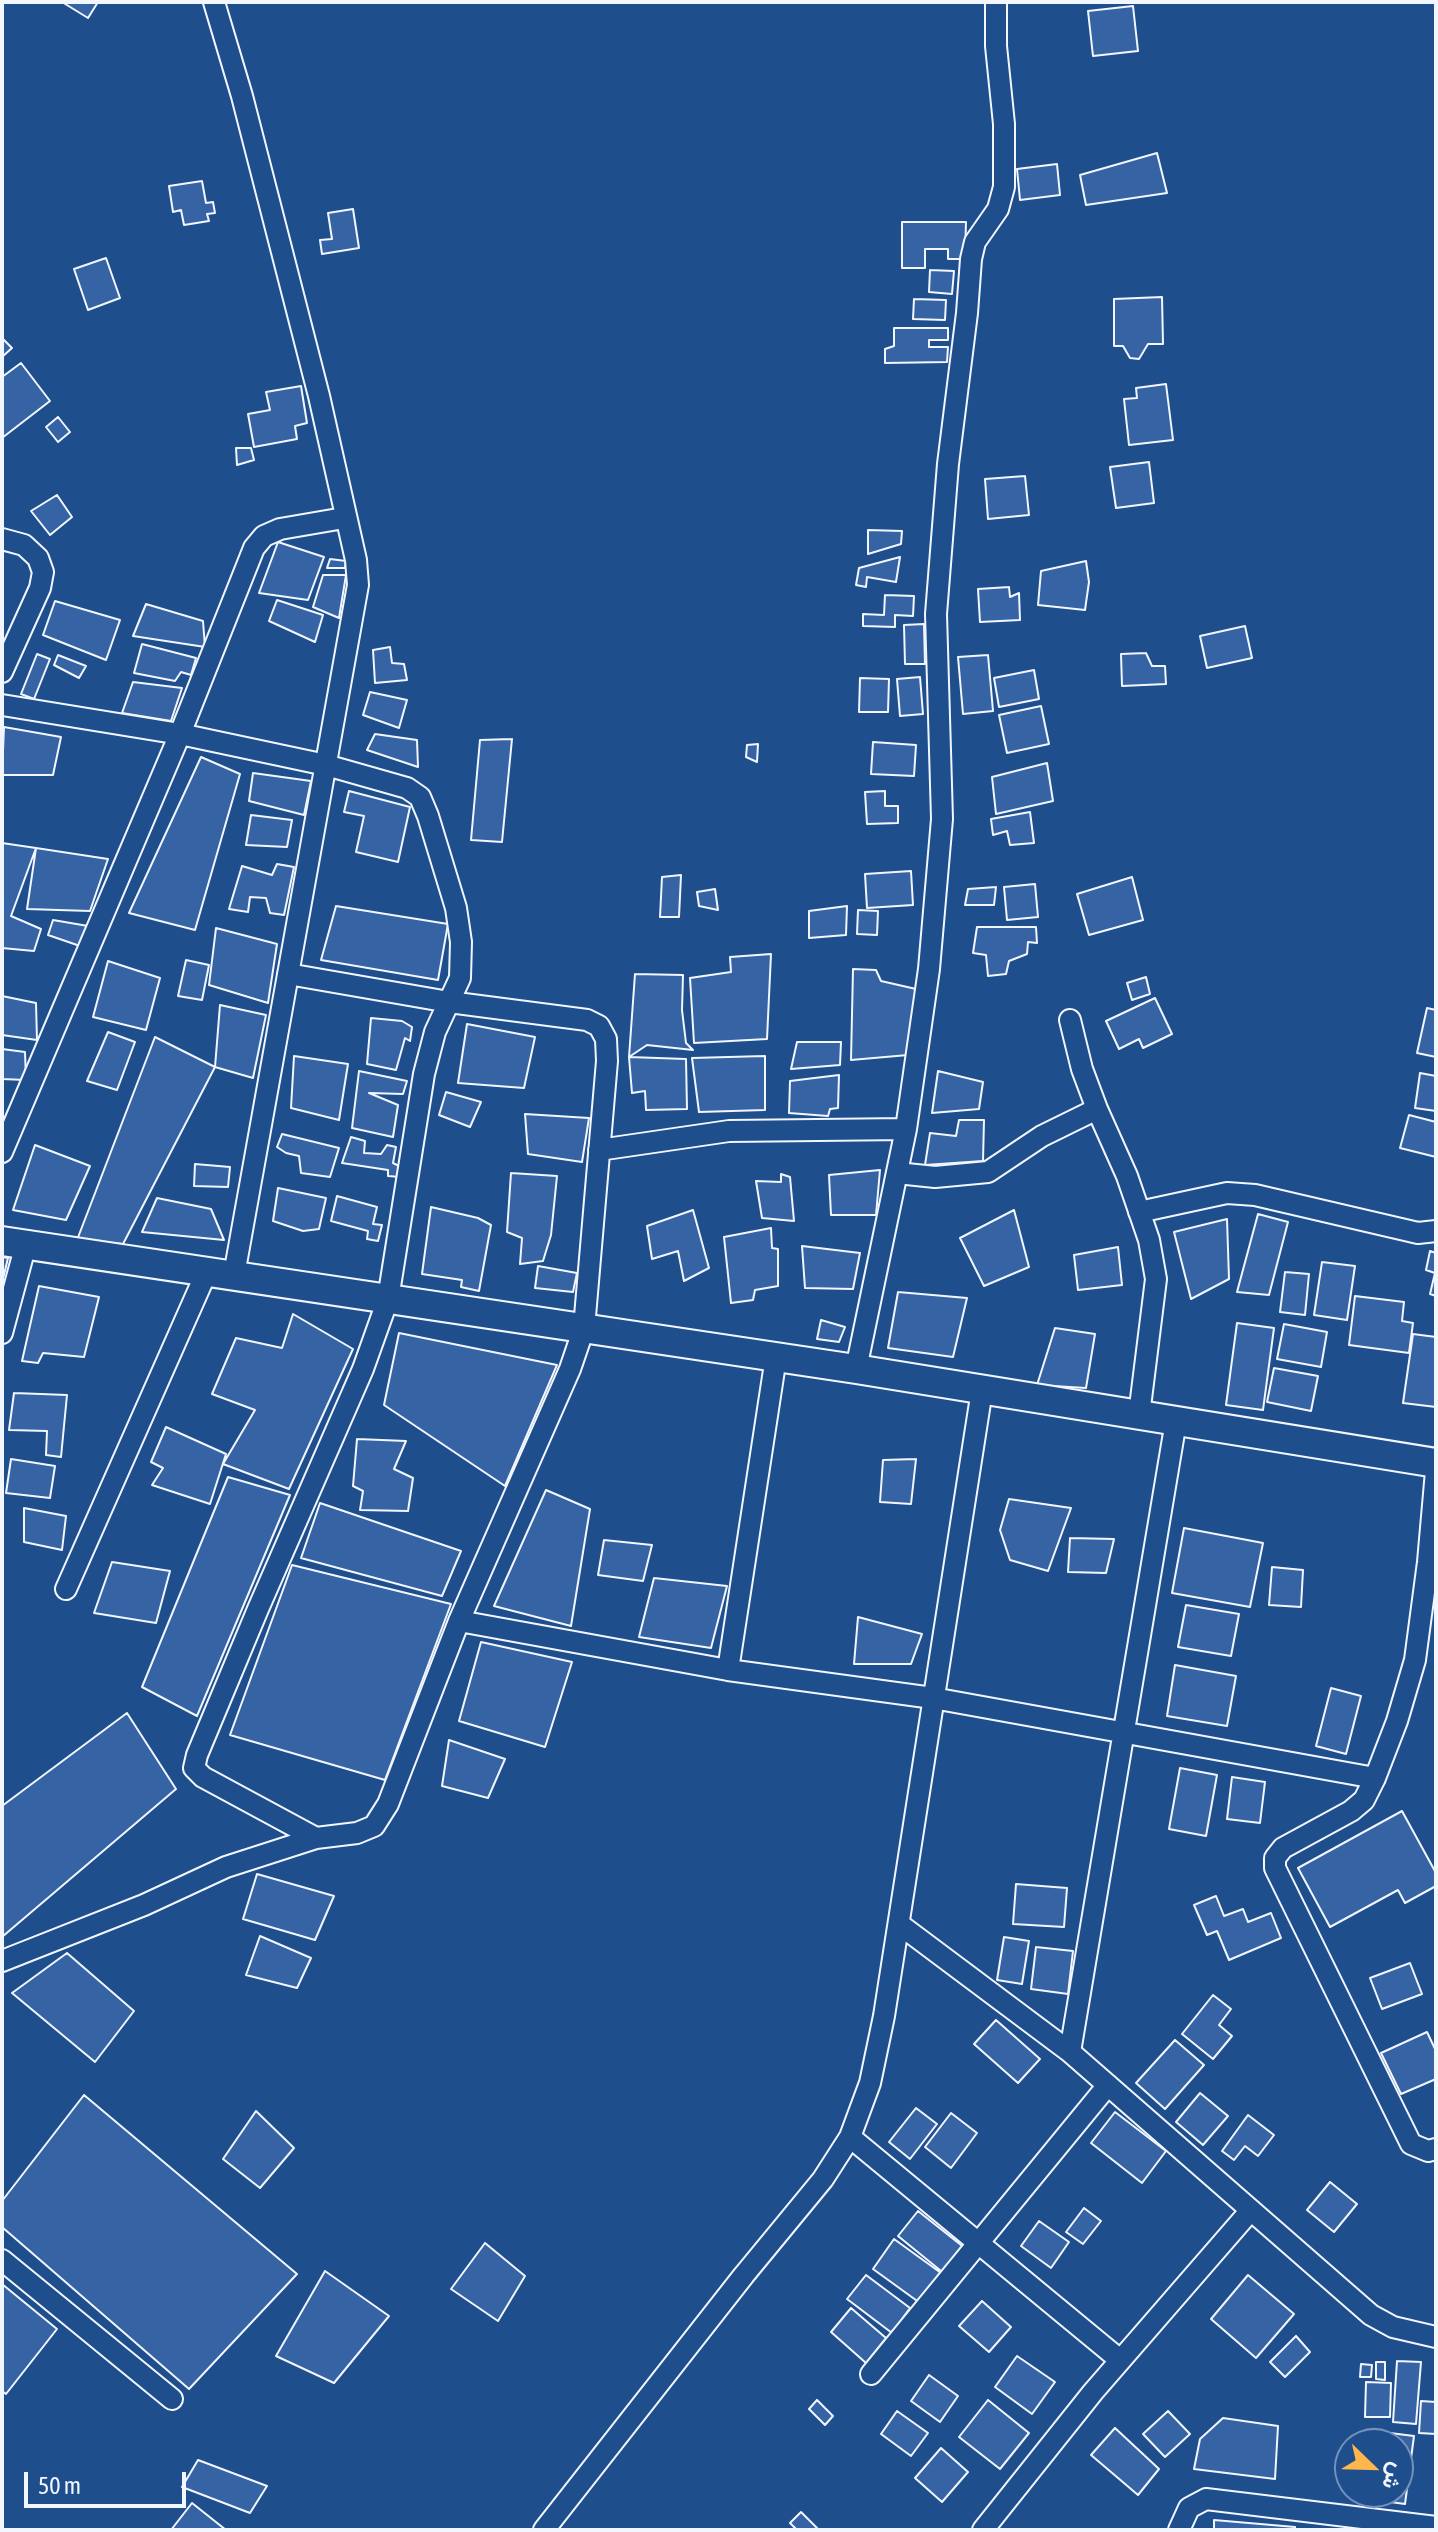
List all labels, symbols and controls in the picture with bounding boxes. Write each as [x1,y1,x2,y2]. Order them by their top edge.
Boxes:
north arrow [1334,2428,1414,2508]
scale bar [28,2456,190,2506]
text: ش [1377,2459,1411,2494]
text: 50 m [38,2472,81,2499]

